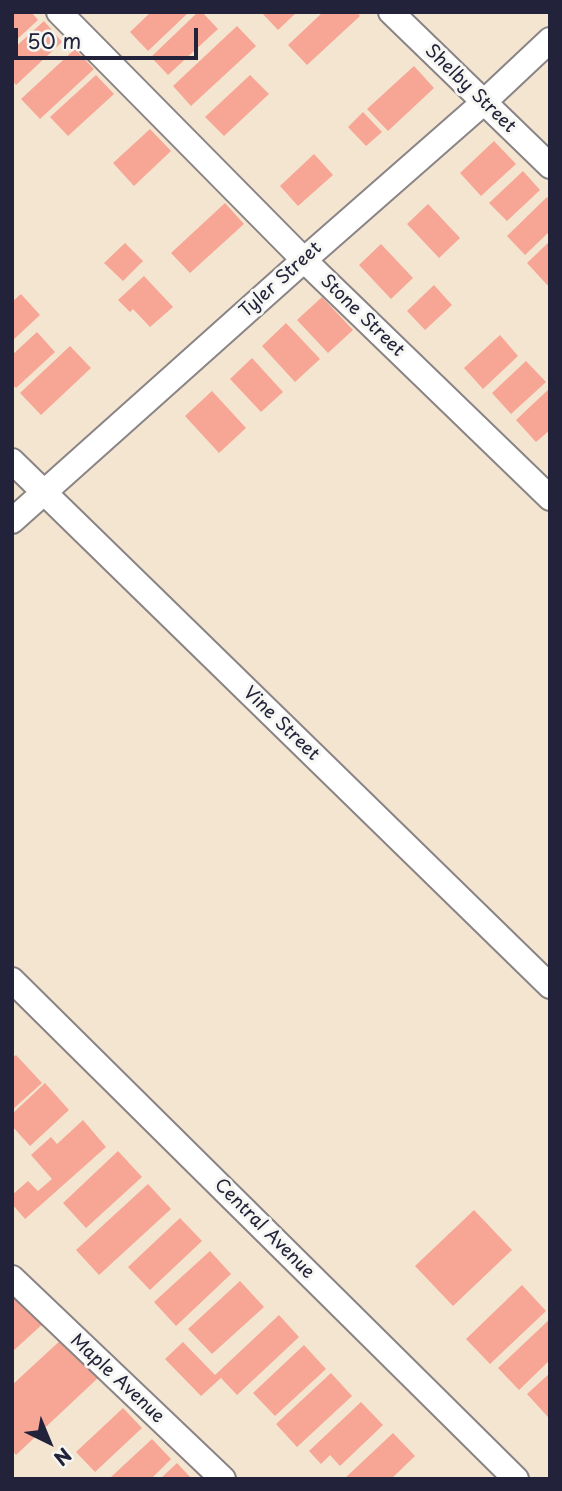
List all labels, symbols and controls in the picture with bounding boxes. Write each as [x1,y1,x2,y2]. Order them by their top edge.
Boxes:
scale bar [18,14,201,58]
text: 50 m [27,24,81,56]
street label: Shelby Street [420,40,520,138]
street label: Tyler Street [236,238,326,322]
street label: Stone Street [315,270,409,362]
street label: Vine Street [238,682,324,766]
street label: Central Avenue [209,1174,319,1284]
street label: Maple Avenue [65,1330,169,1428]
north arrow [14,1407,84,1477]
text: N [48,1442,78,1473]

